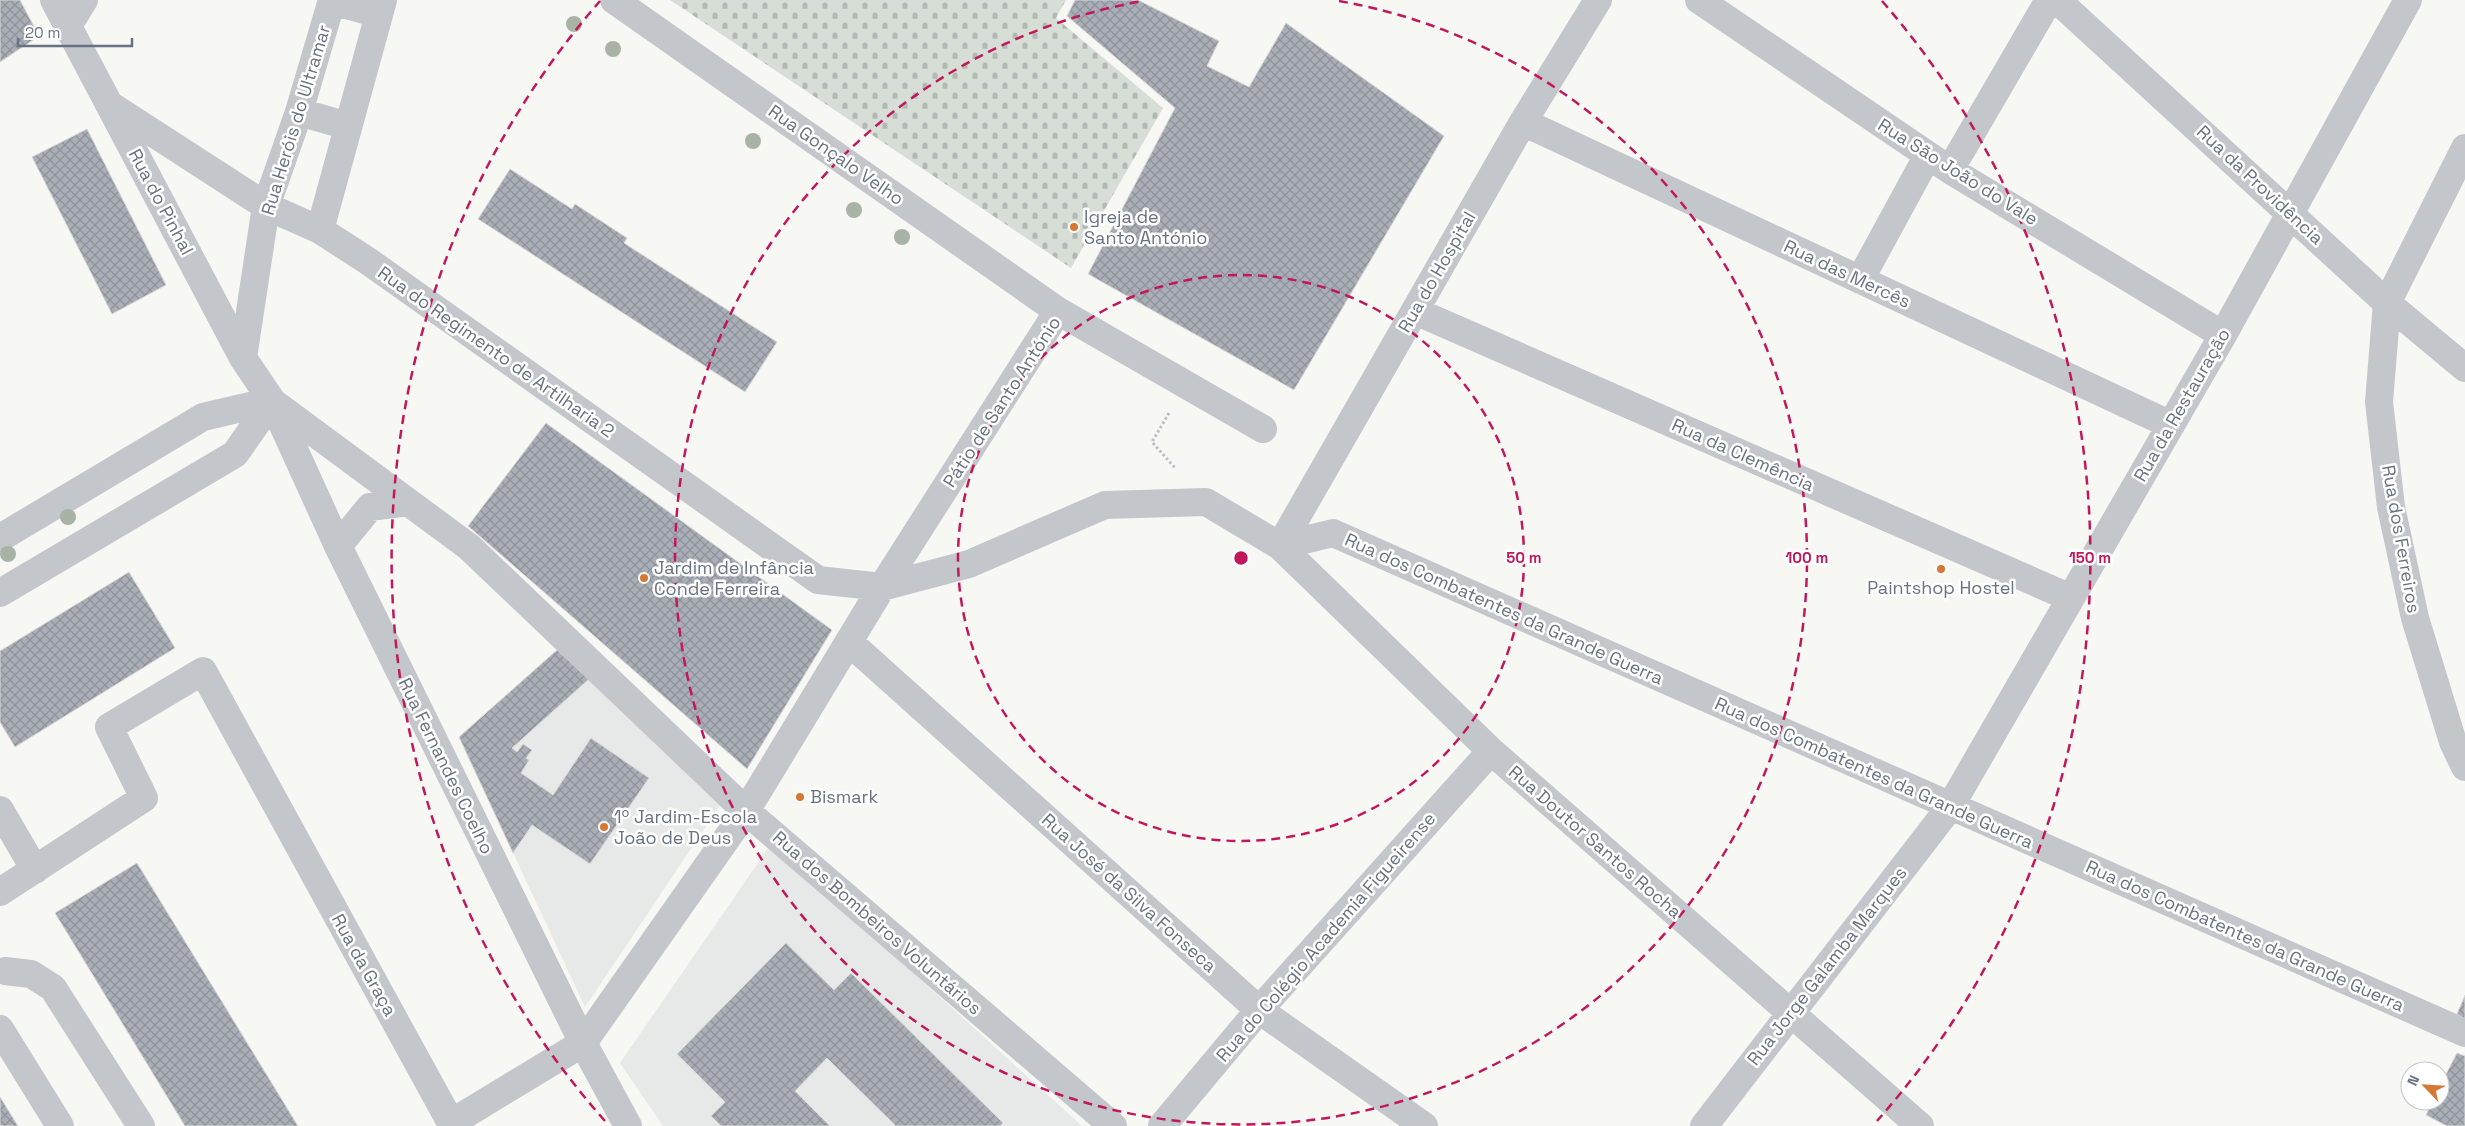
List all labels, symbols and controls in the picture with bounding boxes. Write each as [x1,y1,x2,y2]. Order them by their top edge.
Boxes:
scale bar [18,15,131,47]
street label: Rua Heróis do Ultramar [256,22,335,218]
text: 20 m [25,23,60,42]
street label: Rua Gonçalo Velho [764,99,908,210]
street label: Rua São João do Vale [1874,113,2043,230]
street label: Rua da Providência [2192,120,2328,249]
street label: Rua do Pinhal [124,145,199,259]
place label: Igreja de Santo António [1084,205,1207,249]
street label: Rua do Hospital [1393,207,1481,336]
marker: Igreja de Santo António [1068,221,1080,233]
street label: Rua das Mercês [1780,234,1914,313]
street label: Rua do Regimento de Artilharia 2 [374,261,619,442]
street label: Pátio de Santo António [938,312,1065,491]
street label: Rua da Restauração [2128,324,2235,485]
street label: Rua da Clemência [1669,413,1818,496]
street label: Rua dos Ferreiros [2377,463,2426,615]
street label: Rua dos Combatentes da Grande Guerra [1341,528,1667,689]
text: 50 m [1506,548,1542,567]
text: 100 m [1786,548,1828,567]
text: 150 m [2069,548,2111,567]
centre of rings [1232,549,1250,567]
place label: Jardim de Infância Conde Ferreira [654,556,814,600]
marker: Paintshop Hostel [1935,563,1947,575]
marker: Jardim de Infância Conde Ferreira [638,572,650,584]
place label: Paintshop Hostel [1867,576,2015,599]
street label: Rua Fernandes Coelho [394,674,499,858]
street label: Rua dos Combatentes da Grande Guerra [1711,692,2037,853]
street label: Rua Doutor Santos Rocha [1504,760,1687,923]
place label: Bismark [810,785,878,808]
marker: Bismark [794,791,806,803]
place label: 1º Jardim-Escola João de Deus [614,805,757,849]
street label: Rua do Colégio Academia Figueirense [1211,807,1440,1066]
street label: Rua José da Silva Fonseca [1037,808,1221,977]
marker: 1º Jardim-Escola João de Deus [598,821,610,833]
street label: Rua dos Bombeiros Voluntários [768,826,986,1020]
street label: Rua dos Combatentes da Grande Guerra [2082,855,2408,1016]
street label: Rua Jorge Galamba Marques [1742,862,1911,1070]
street label: Rua da Graça [327,910,402,1020]
north arrow [2400,1061,2450,1111]
text: N [2403,1072,2423,1089]

